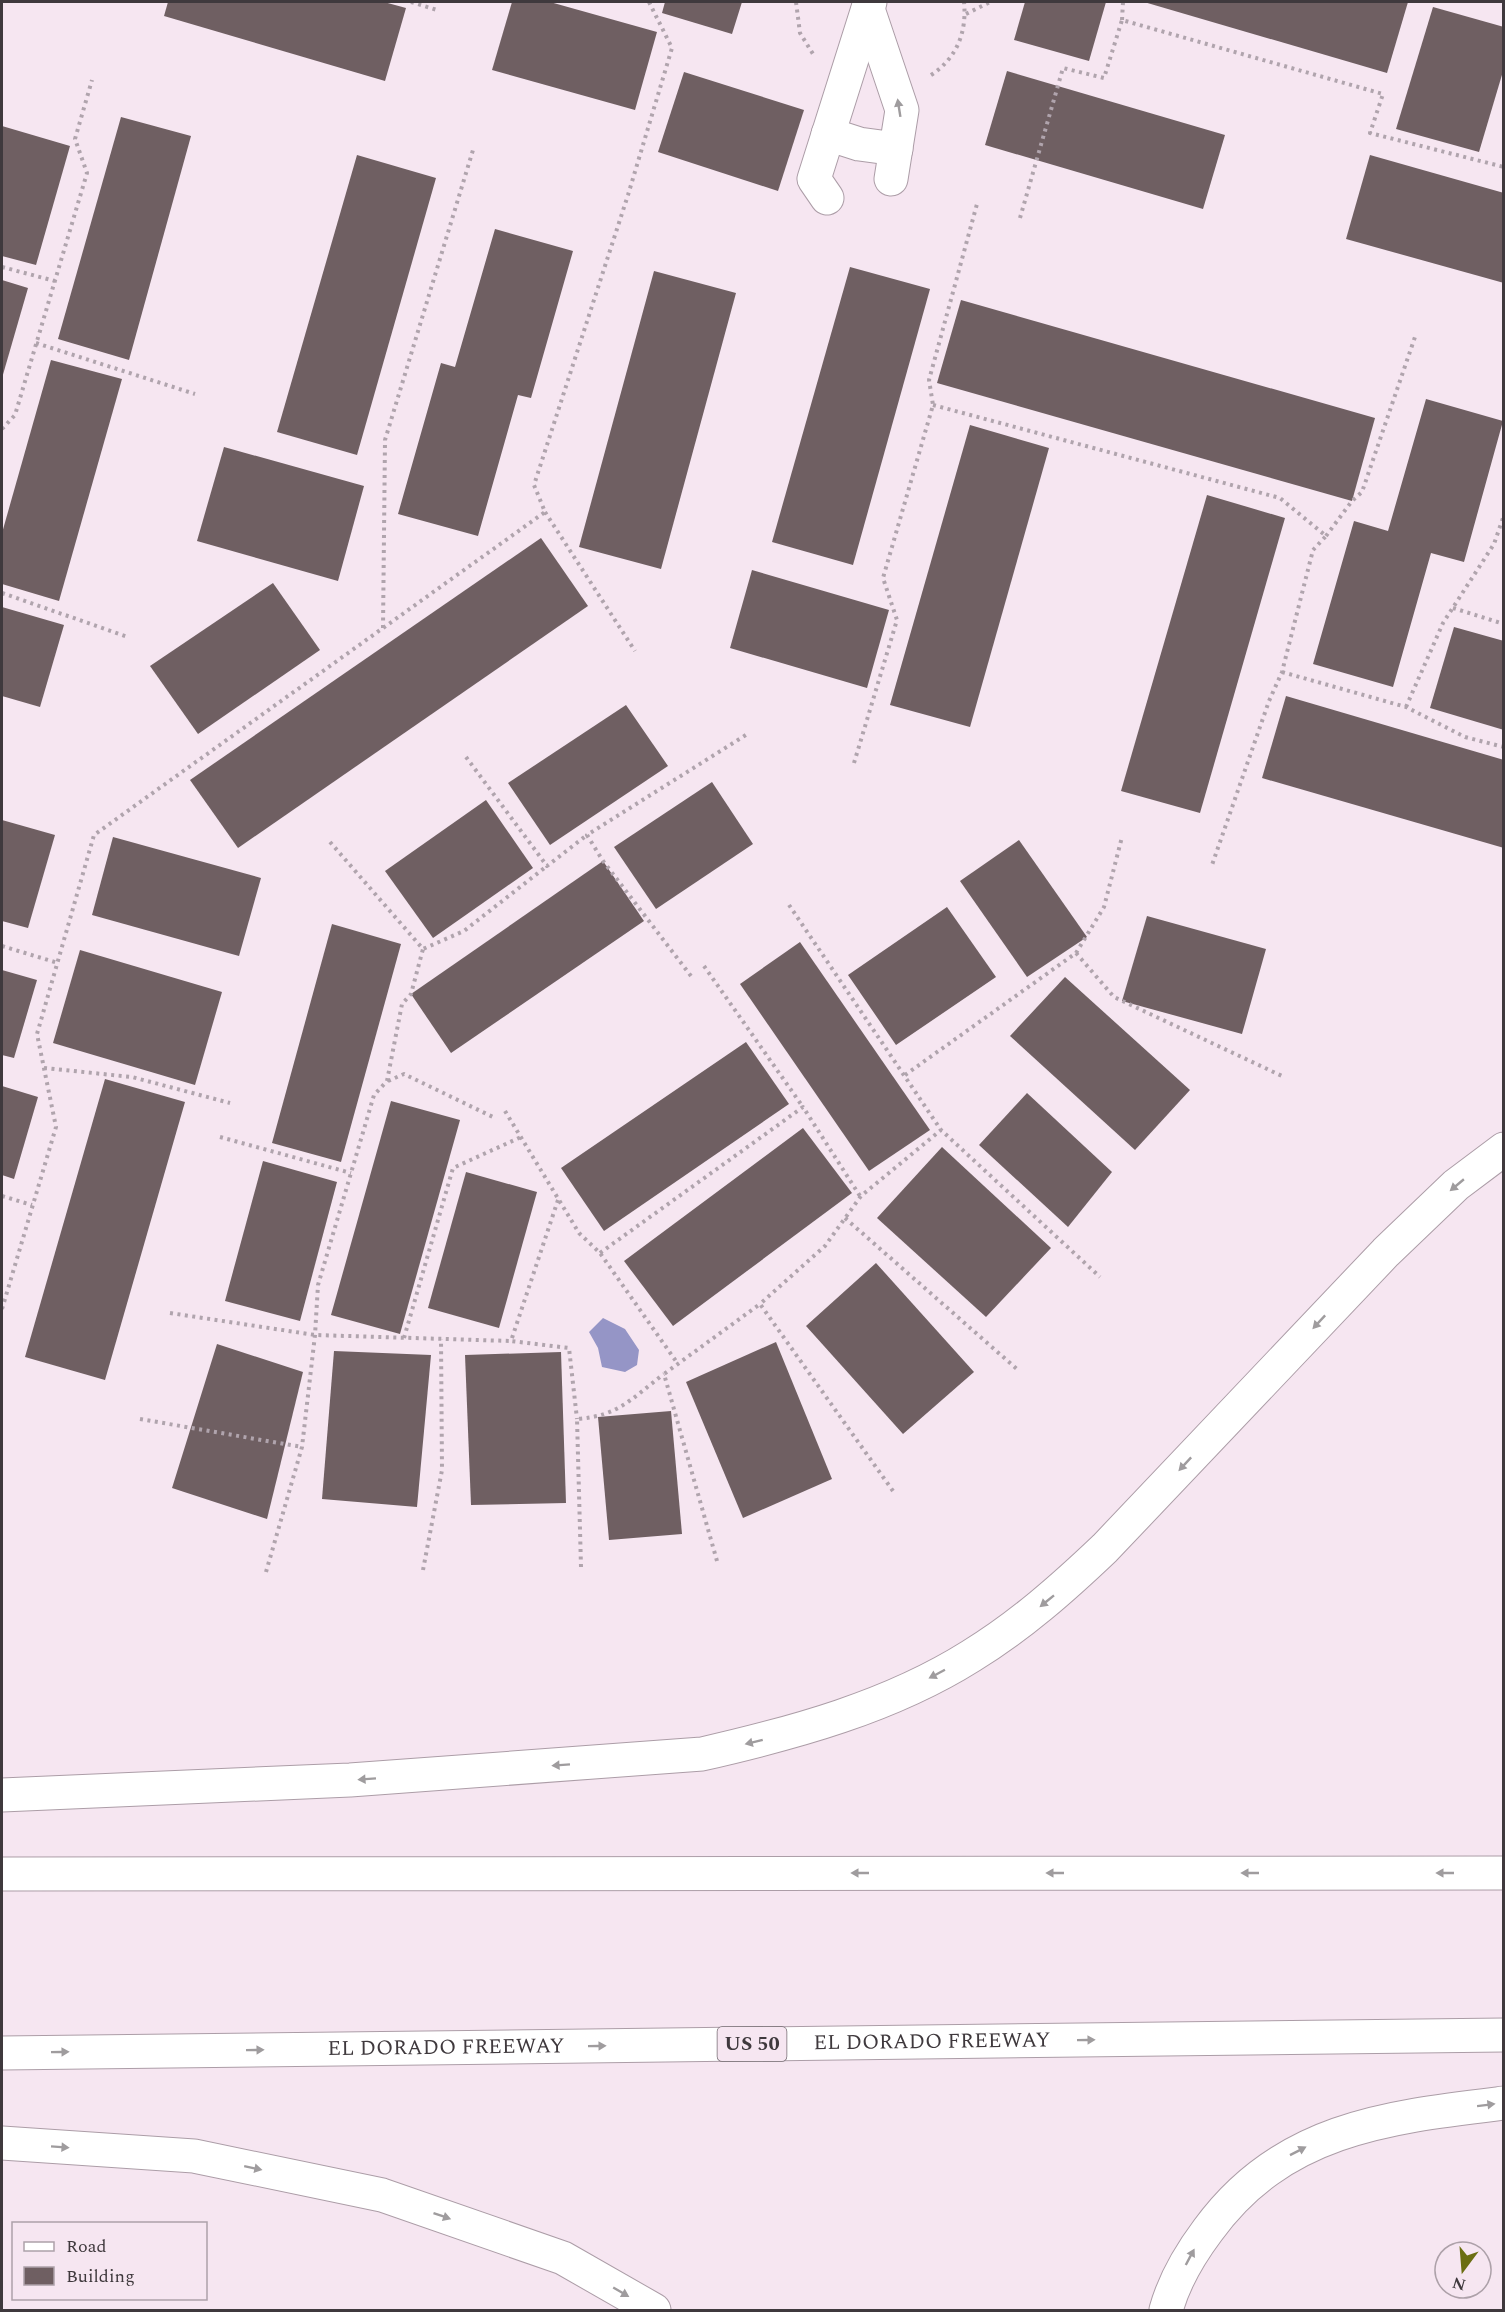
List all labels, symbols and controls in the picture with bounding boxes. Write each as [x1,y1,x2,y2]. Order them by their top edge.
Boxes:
one-way arrow [895,98,904,117]
one-way arrow [1449,1178,1465,1191]
one-way arrow [1313,1315,1327,1329]
one-way arrow [1178,1456,1192,1471]
one-way arrow [1039,1594,1055,1607]
one-way arrow [928,1669,945,1679]
one-way arrow [745,1737,764,1747]
one-way arrow [552,1760,571,1769]
one-way arrow [357,1774,376,1784]
one-way arrow [851,1868,870,1878]
one-way arrow [1046,1868,1065,1878]
one-way arrow [1241,1868,1260,1878]
one-way arrow [1436,1868,1455,1878]
street label: EL DORADO FREEWAY [813,2024,1051,2059]
road number: US 50 [718,2027,786,2061]
street label: EL DORADO FREEWAY [327,2030,565,2065]
one-way arrow [1076,2035,1095,2045]
one-way arrow [587,2041,606,2050]
one-way arrow [245,2045,264,2055]
one-way arrow [50,2047,69,2057]
one-way arrow [1477,2100,1496,2110]
one-way arrow [50,2142,69,2152]
one-way arrow [1290,2146,1307,2156]
one-way arrow [244,2164,263,2173]
one-way arrow [433,2211,451,2221]
legend [12,2222,207,2300]
text: Road [66,2233,107,2260]
north arrow [1433,2240,1493,2300]
one-way arrow [1184,2248,1194,2266]
text: Building [66,2263,135,2290]
text: N [1450,2270,1469,2297]
one-way arrow [613,2286,629,2297]

